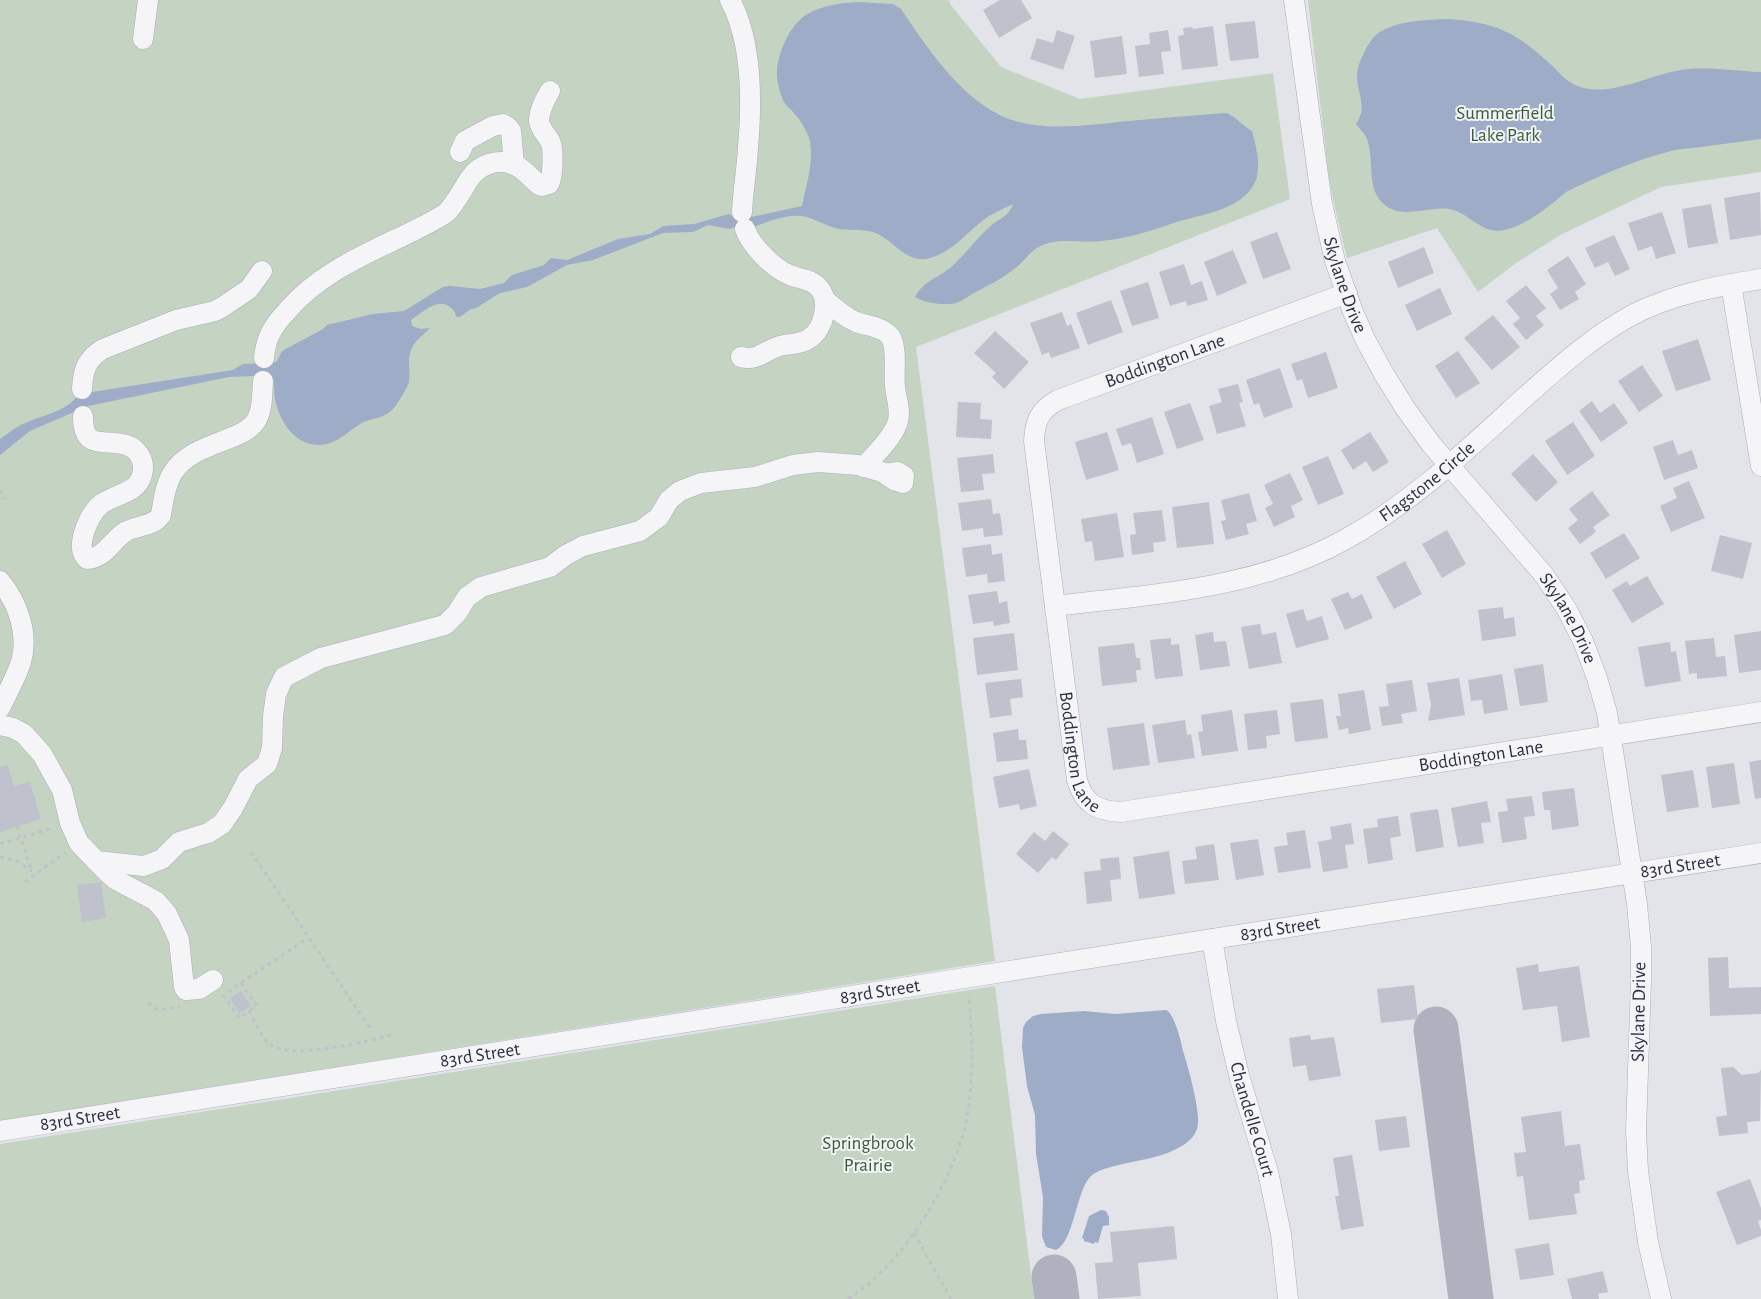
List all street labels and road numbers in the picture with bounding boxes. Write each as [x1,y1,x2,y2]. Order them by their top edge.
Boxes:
street label: Skylane Drive [1320,235,1371,336]
street label: Boddington Lane [1103,331,1227,391]
street label: Flagstone Circle [1376,438,1478,525]
street label: Skylane Drive [1536,569,1600,666]
street label: Boddington Lane [1056,690,1103,816]
street label: Boddington Lane [1417,737,1545,775]
street label: 83rd Street [1639,850,1722,881]
street label: 83rd Street [1239,913,1321,944]
street label: Skylane Drive [1629,962,1649,1062]
street label: 83rd Street [839,976,921,1007]
street label: 83rd Street [439,1039,521,1071]
street label: Chandelle Court [1227,1060,1278,1178]
street label: 83rd Street [39,1103,121,1134]

